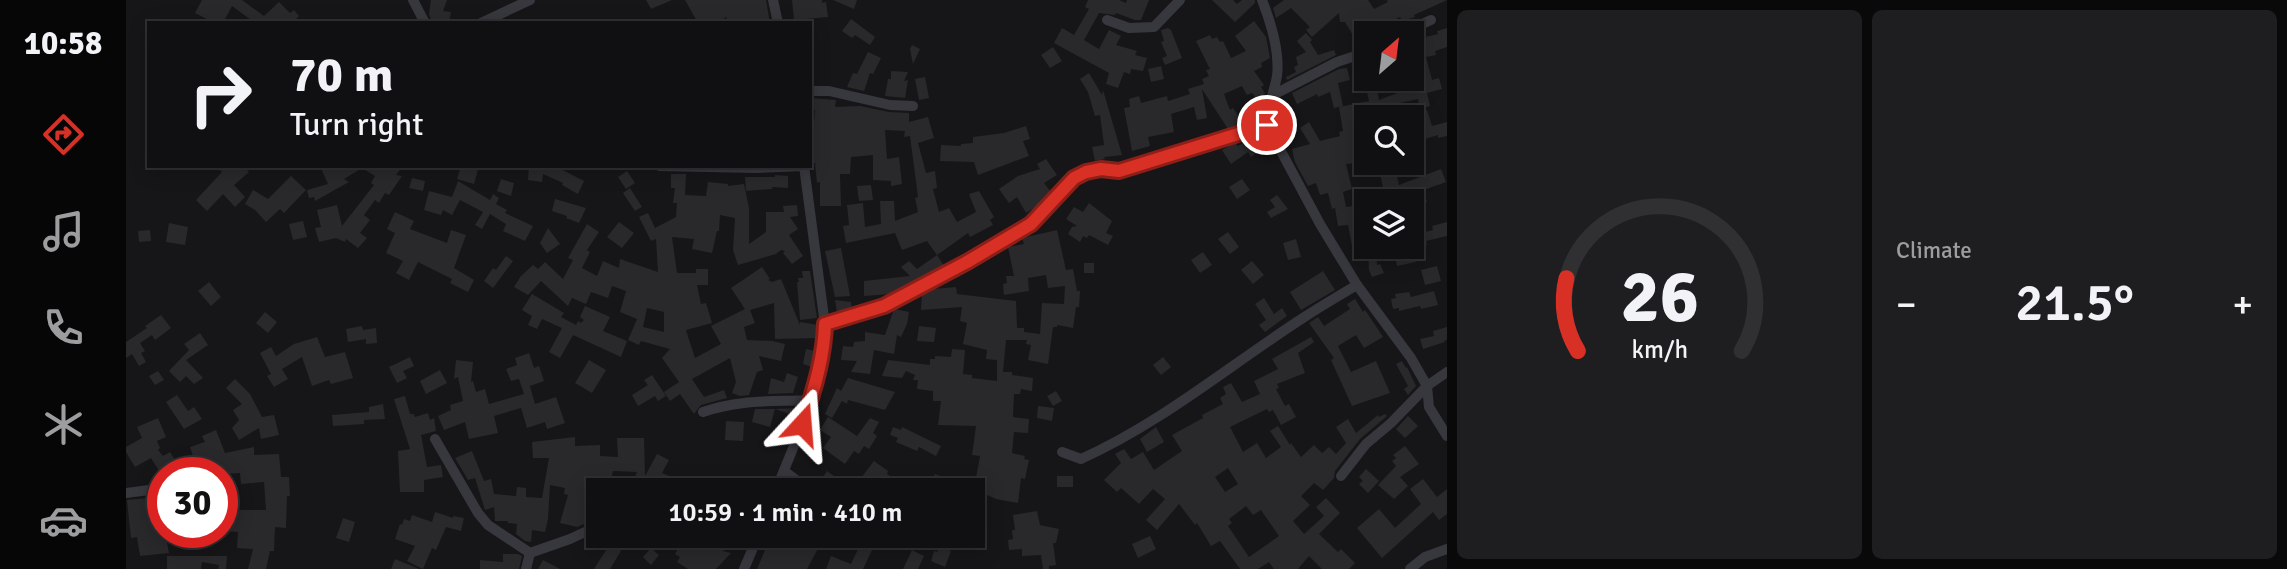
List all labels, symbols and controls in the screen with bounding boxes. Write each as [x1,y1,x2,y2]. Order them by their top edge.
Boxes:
north arrow [1354,21,1424,91]
map controls [1354,21,1424,259]
text: 10:58 [24,24,102,63]
text: 70 m [290,45,393,105]
icon: right [175,49,266,140]
pin [1237,95,1297,155]
text: Turn right [290,105,423,144]
button: search [1354,105,1424,175]
icon: arrive [1248,106,1286,144]
icon: directions [39,110,88,159]
button: layers [1354,189,1424,259]
icon: music [39,207,88,256]
text: Climate [1896,236,1972,265]
text: 26 [1620,253,1699,342]
text: 21.5° [2015,271,2134,335]
text: − [1896,281,1917,328]
text: + [2232,281,2253,328]
icon: phone [39,303,88,352]
text: km/h [1631,333,1688,364]
position arrow [765,387,839,461]
icon: climate [39,400,88,449]
speed limit sign: 30 [147,457,238,548]
icon: car [39,496,88,545]
text: 10:59 · 1 min · 410 m [669,497,902,529]

